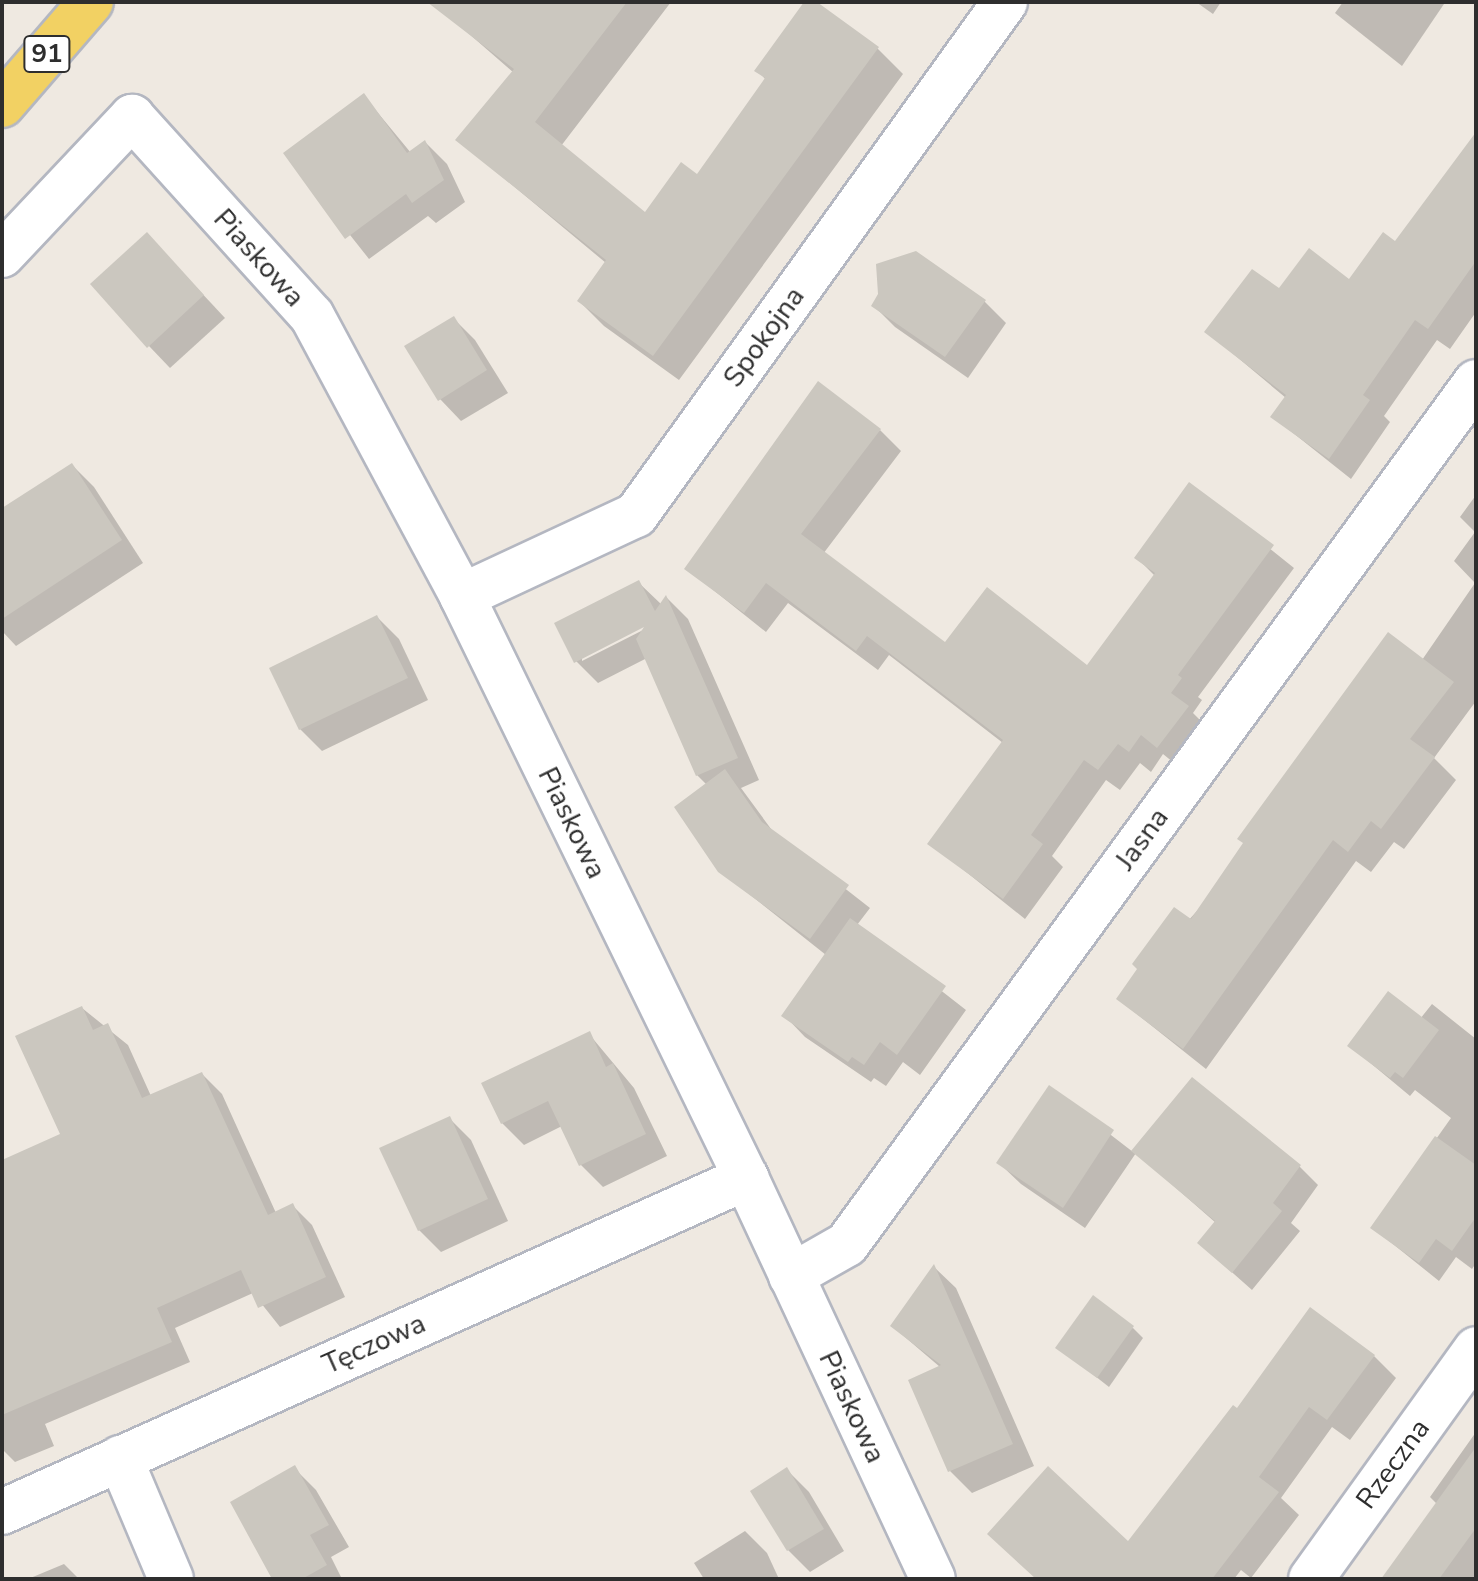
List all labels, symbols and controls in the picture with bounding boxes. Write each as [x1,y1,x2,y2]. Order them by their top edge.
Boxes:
road number: 91 [23,32,71,76]
street label: Piaskowa [206,202,312,314]
street label: Spokojna [716,280,812,394]
street label: Piaskowa [531,762,613,884]
street label: Jasna [1108,802,1176,876]
street label: Tęczowa [318,1307,430,1381]
street label: Piaskowa [811,1346,893,1468]
street label: Rzeczna [1349,1412,1437,1516]

